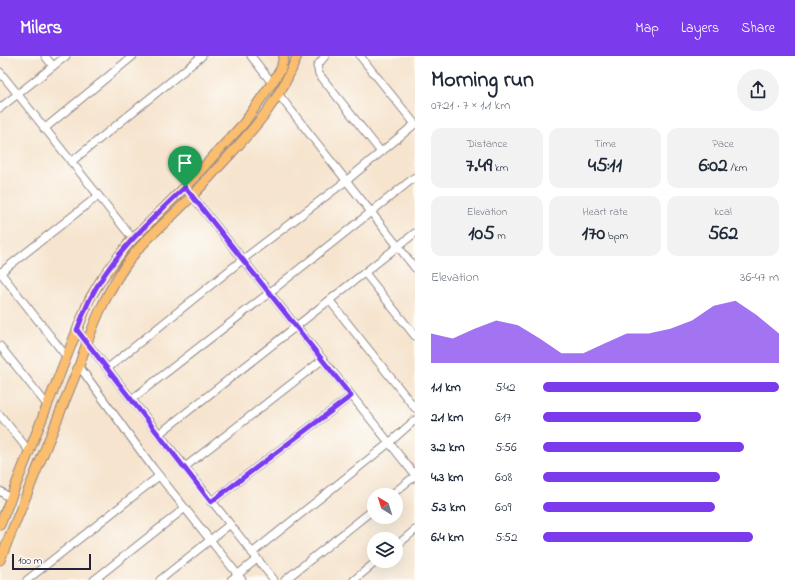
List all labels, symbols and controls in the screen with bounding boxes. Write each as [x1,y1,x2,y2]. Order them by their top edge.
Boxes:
text: Milers [20,15,62,42]
text: Map [635,18,659,39]
text: Layers [681,18,719,39]
text: Share [741,18,775,39]
text: Morning run [431,65,534,97]
button: share [737,69,779,111]
text: 07:21 · 7 × 1.1 km [431,96,510,115]
text: Distance [467,136,507,152]
text: Time [594,136,616,152]
text: Pace [712,136,734,152]
pin [168,146,202,187]
icon: arrive [174,152,196,174]
text: 7.49 [466,152,492,181]
text: 45:11 [588,152,622,181]
text: 6:02 [699,152,728,181]
text: km [492,160,508,176]
text: /km [728,160,747,176]
text: Elevation [467,204,507,220]
text: Heart rate [582,204,628,220]
text: kcal [714,204,732,220]
text: 105 [468,220,495,249]
text: 170 [582,220,605,249]
text: 562 [708,220,738,249]
text: m [495,228,506,244]
text: bpm [605,228,628,244]
text: Elevation [431,268,479,287]
text: 36–47 m [740,268,779,287]
text: 1.1 km [431,378,461,397]
text: 5:42 [495,378,515,397]
text: 2.1 km [431,408,463,427]
text: 6:17 [495,408,511,427]
text: 3.2 km [431,438,465,457]
text: 5:56 [495,438,517,457]
text: 4.3 km [431,468,463,487]
text: 6:08 [495,468,512,487]
north arrow [367,488,403,524]
map controls [367,488,403,568]
text: 5.3 km [431,498,466,517]
text: 6:09 [495,498,511,517]
text: 6.4 km [431,528,464,547]
text: 5:52 [495,528,517,547]
button: layers [367,532,403,568]
scale bar [12,552,91,571]
text: 100 m [18,553,42,569]

